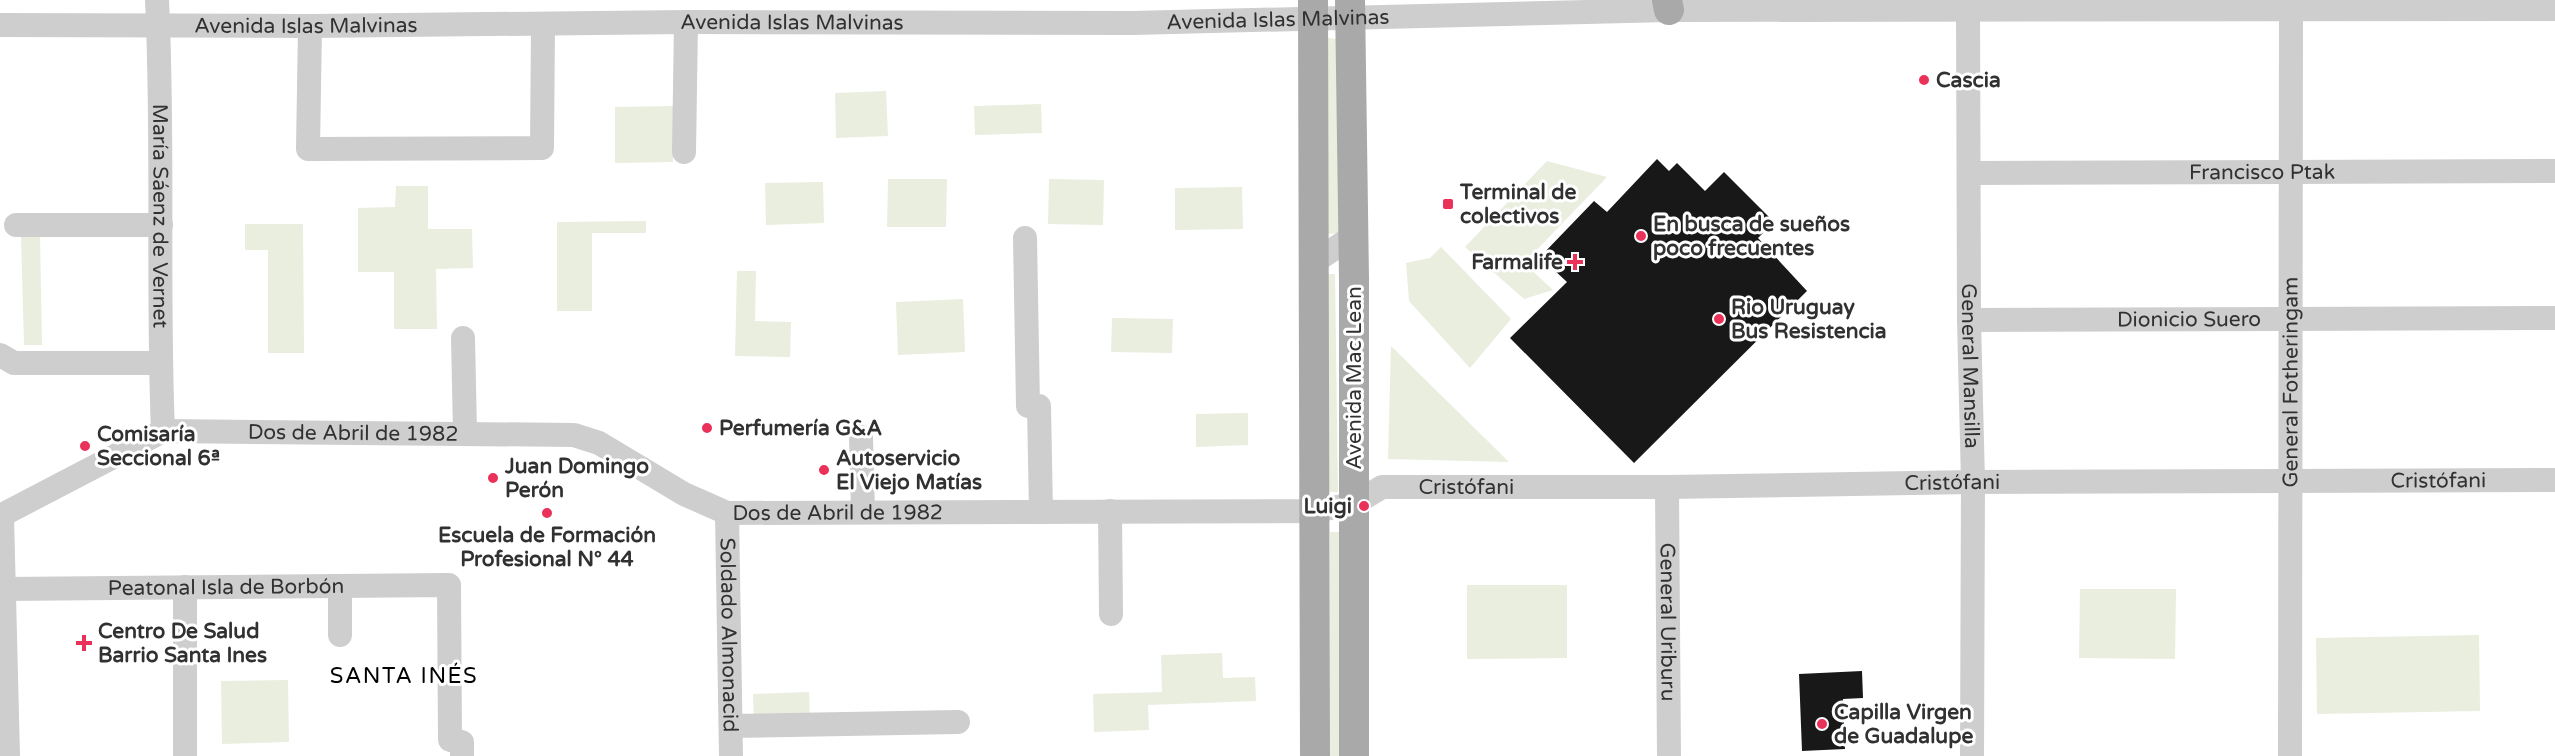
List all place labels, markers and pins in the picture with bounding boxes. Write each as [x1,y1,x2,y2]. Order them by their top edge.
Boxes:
place label: Cascia [1936,68,2001,93]
marker: Cascia [1917,73,1931,87]
place label: Terminal de colectivos [1459,180,1576,229]
marker: Terminal de colectivos [1441,197,1455,211]
place label: En busca de sueños poco frecuentes [1653,212,1850,261]
marker: En busca de sueños poco frecuentes [1634,229,1648,243]
place label: Farmalife [1471,250,1563,275]
marker: Farmalife [1568,255,1582,269]
place label: Rio Uruguay Bus Resistencia [1731,295,1887,344]
marker: Rio Uruguay Bus Resistencia [1712,312,1726,326]
place label: Perfumería G&A [719,416,882,441]
marker: Perfumería G&A [700,421,714,435]
place label: Comisaría Seccional 6ª [97,422,221,471]
marker: Comisaría Seccional 6ª [78,439,92,453]
place label: Autoservicio El Viejo Matías [836,446,982,495]
place label: Juan Domingo Perón [504,454,649,503]
marker: Autoservicio El Viejo Matías [817,463,831,477]
marker: Juan Domingo Perón [486,471,500,485]
place label: Luigi [1303,494,1352,519]
marker: Luigi [1357,499,1371,513]
marker: Escuela de Formación Profesional N° 44 [540,506,554,520]
place label: Escuela de Formación Profesional N° 44 [438,523,656,572]
place label: Centro De Salud Barrio Santa Ines [98,619,267,668]
marker: Centro De Salud Barrio Santa Ines [75,634,93,652]
place label: Capilla Virgen de Guadalupe [1834,700,1973,749]
marker: Capilla Virgen de Guadalupe [1815,717,1829,731]

